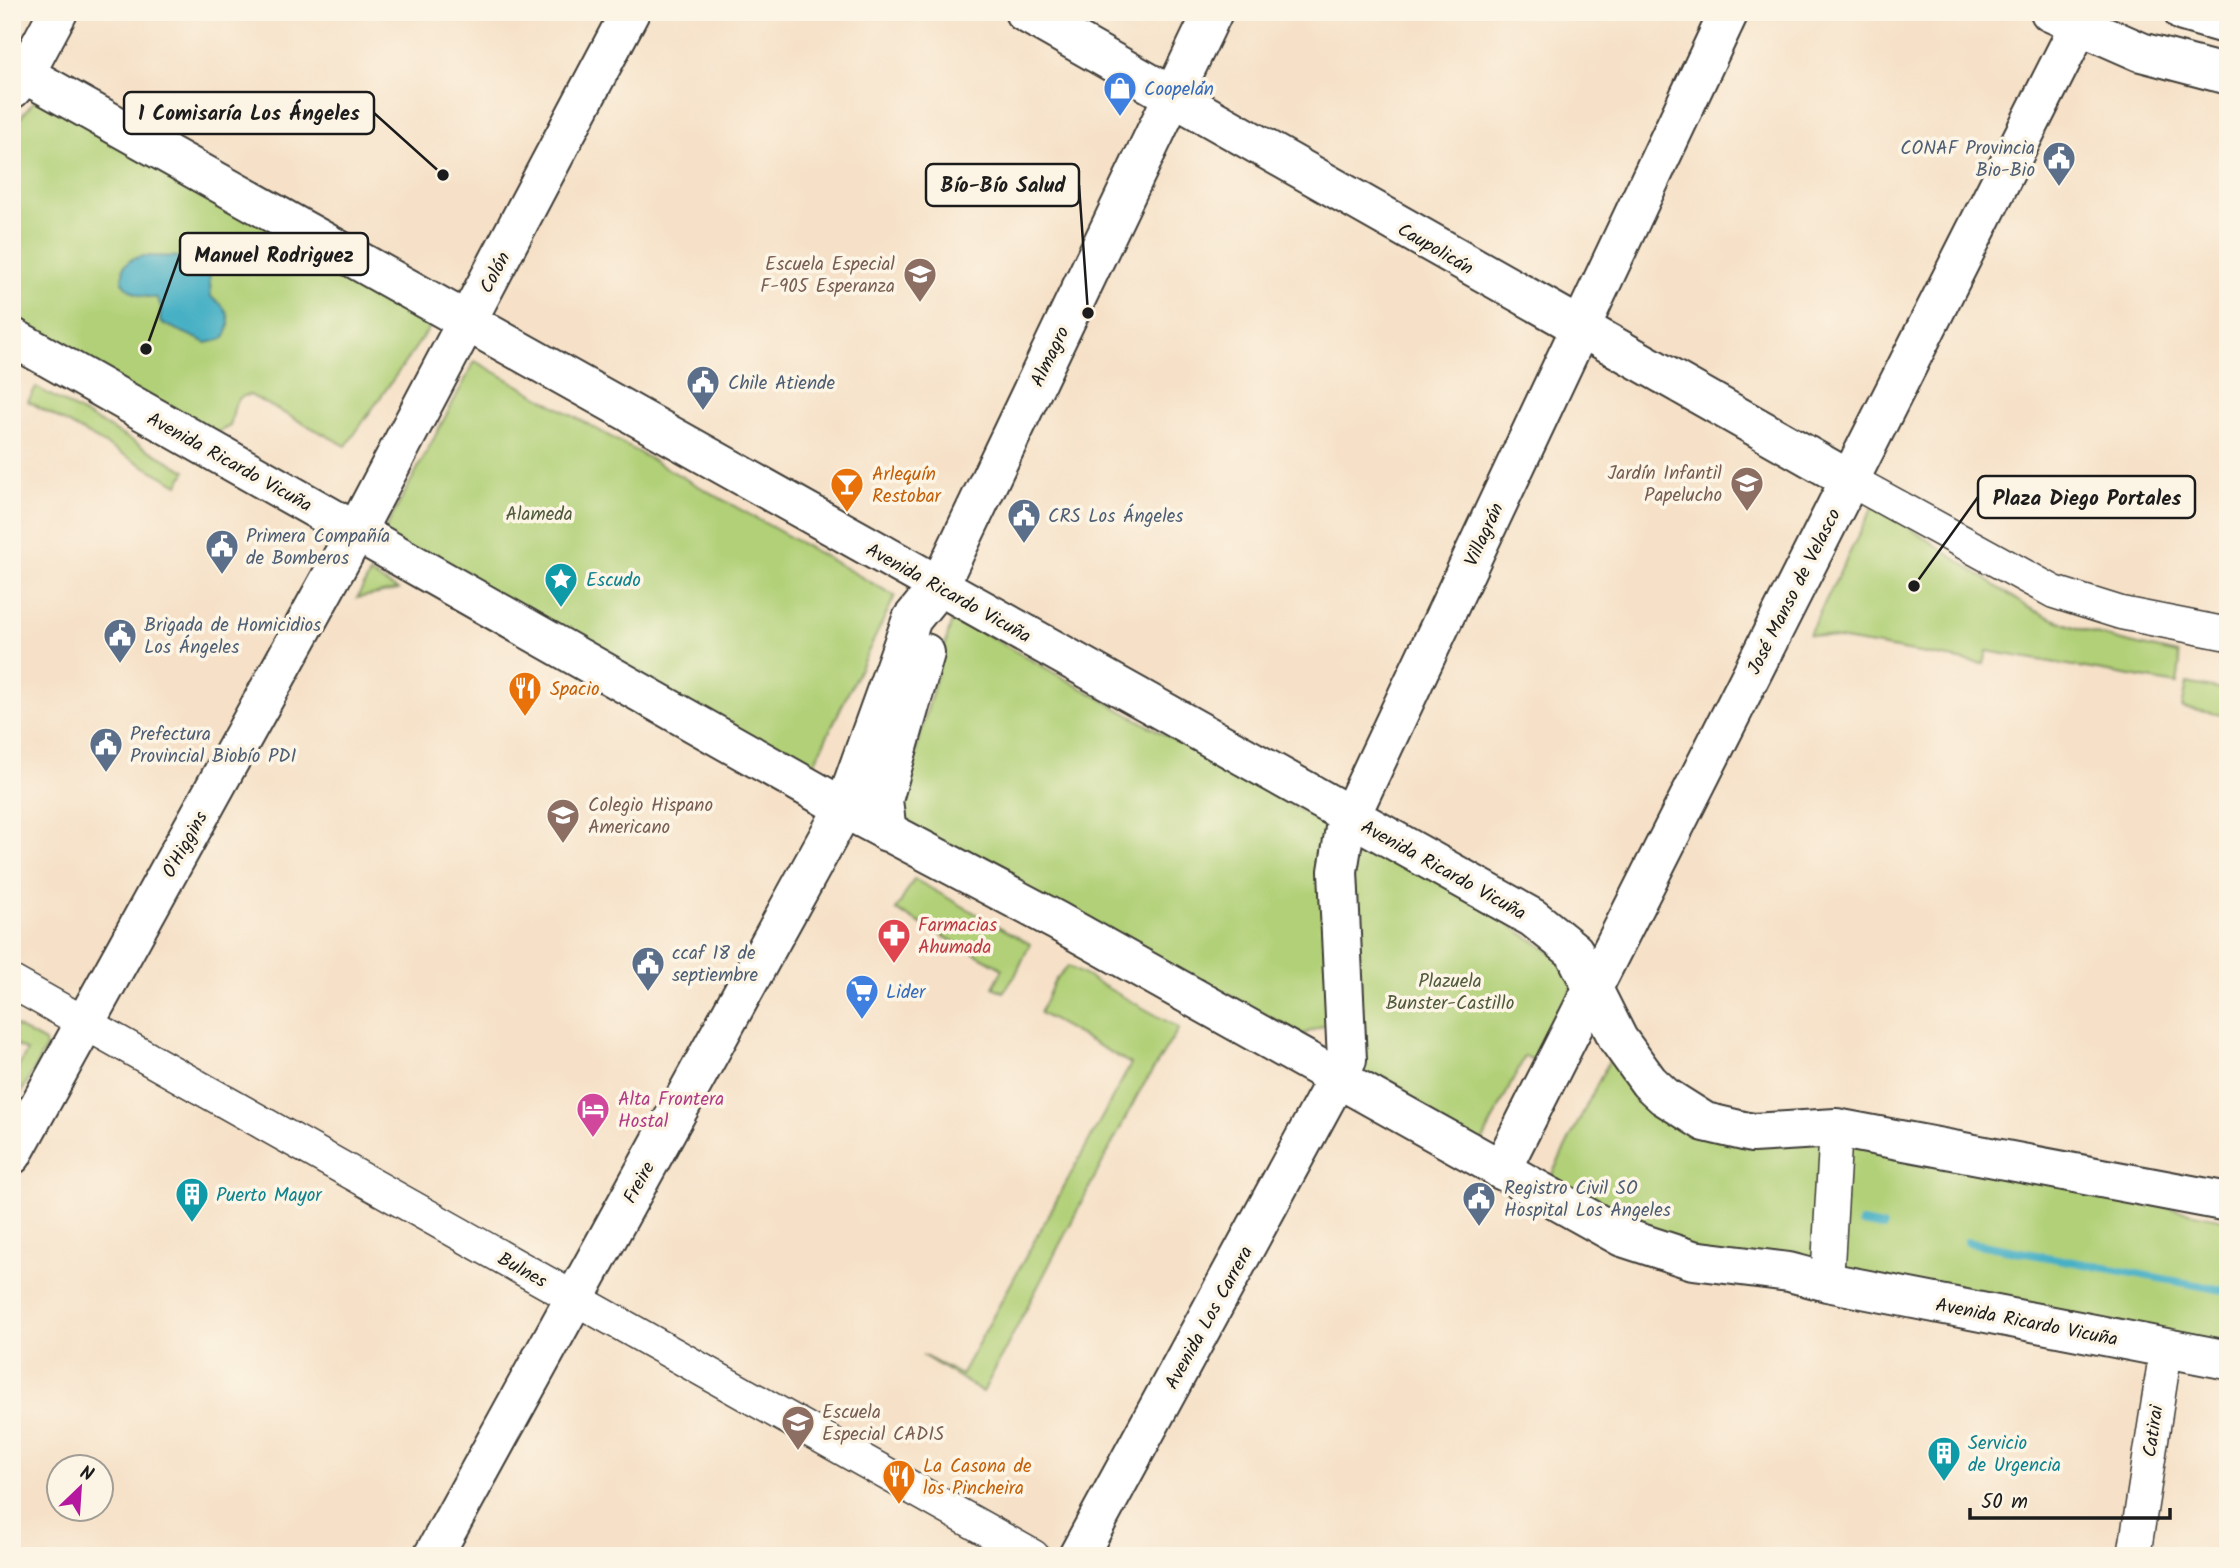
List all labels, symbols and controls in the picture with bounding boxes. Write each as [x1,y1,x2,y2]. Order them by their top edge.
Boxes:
shop icon: Coopelán [1101,69,1139,118]
place label: Coopelán [1144,75,1214,105]
callout: 1 Comisaría Los Ángeles [124,92,374,134]
text: 1 Comisaría Los Ángeles [138,98,360,131]
place label: CONAF Provincia Bio-Bio [1900,134,2035,186]
public building icon: CONAF Provincia Bio-Bio [2040,139,2078,188]
callout: Bío-Bío Salud [926,164,1079,206]
text: Bío-Bío Salud [941,170,1066,203]
street label: Caupolicán [1391,216,1479,284]
callout: Manuel Rodriguez [180,233,368,275]
text: Manuel Rodriguez [194,240,354,273]
street label: Colón [472,247,519,299]
place label: Escuela Especial F-905 Esperanza [760,250,895,302]
school or university icon: Escuela Especial F-905 Esperanza [901,255,939,304]
street label: Almagro [1023,321,1078,392]
public building icon: Chile Atiende [684,363,722,412]
place label: Chile Atiende [728,369,835,399]
street label: Avenida Ricardo Vicuña [141,405,317,521]
place label: Jardín Infantil Papelucho [1607,459,1722,511]
place label: Arlequín Restobar [872,460,943,512]
school or university icon: Jardín Infantil Papelucho [1728,464,1766,513]
bar icon: Arlequín Restobar [828,465,866,514]
callout: Plaza Diego Portales [1978,476,2195,518]
text: Plaza Diego Portales [1993,483,2182,516]
public building icon: CRS Los Ángeles [1005,496,1043,545]
street label: Villagrán [1457,498,1513,572]
park label: Alameda [505,500,573,530]
place label: CRS Los Ángeles [1048,502,1183,532]
street label: José Manso de Velasco [1740,504,1850,680]
place label: Primera Compañía de Bomberos [246,522,390,574]
public building icon: Primera Compañía de Bomberos [203,527,241,576]
street label: Avenida Ricardo Vicuña [860,536,1036,652]
place icon: Escudo [542,560,580,609]
place label: Escudo [586,566,641,596]
place label: Brigada de Homicidios Los Ángeles [144,611,321,663]
public building icon: Brigada de Homicidios Los Ángeles [101,616,139,665]
restaurant icon: Spacio [506,669,544,718]
place label: Spacio [550,675,600,705]
place label: Prefectura Provincial Biobío PDI [130,720,297,772]
public building icon: Prefectura Provincial Biobío PDI [87,725,125,774]
place label: Colegio Hispano Americano [588,791,713,843]
school or university icon: Colegio Hispano Americano [544,796,582,845]
street label: O'Higgins [155,806,216,884]
street label: Avenida Ricardo Vicuña [1355,813,1531,929]
place label: Farmacias Ahumada [918,911,997,963]
pharmacy icon: Farmacias Ahumada [875,916,913,965]
place label: ccaf 18 de septiembre [672,939,759,991]
public building icon: ccaf 18 de septiembre [629,944,667,993]
park label: Plazuela Bunster-Castillo [1386,967,1514,1019]
supermarket icon: Lider [843,972,881,1021]
place label: Lider [886,978,927,1008]
place label: Alta Frontera Hostal [618,1085,724,1137]
hotel icon: Alta Frontera Hostal [574,1090,612,1139]
street label: Freire [616,1156,664,1210]
place label: Registro Civil SO Hospital Los Angeles [1504,1174,1671,1226]
building icon: Puerto Mayor [173,1175,211,1224]
public building icon: Registro Civil SO Hospital Los Angeles [1460,1179,1498,1228]
place label: Puerto Mayor [216,1181,323,1211]
street label: Avenida Los Carrera [1158,1241,1262,1395]
street label: Bulnes [492,1245,552,1297]
street label: Avenida Ricardo Vicuña [1933,1291,2120,1355]
place label: Escuela Especial CADIS [822,1398,944,1450]
street label: Catirai [2136,1402,2173,1459]
school or university icon: Escuela Especial CADIS [779,1403,817,1452]
place label: Servicio de Urgencia [1968,1429,2061,1481]
building icon: Servicio de Urgencia [1925,1434,1963,1483]
north arrow [46,1452,116,1522]
place label: La Casona de los Pincheira [923,1452,1032,1504]
restaurant icon: La Casona de los Pincheira [880,1457,918,1506]
text: N [75,1458,98,1491]
scale bar [1970,1477,2170,1521]
text: 50 m [1981,1486,2028,1519]

